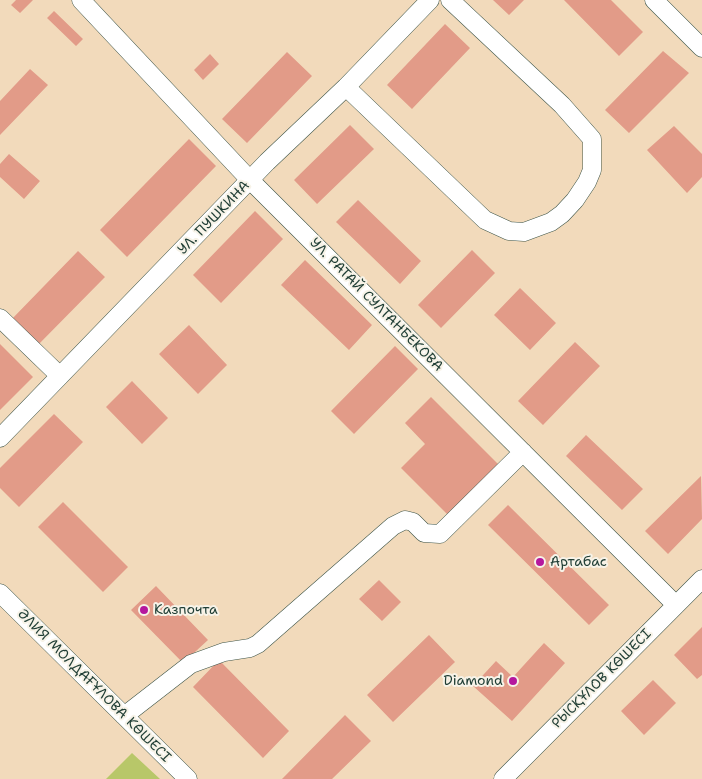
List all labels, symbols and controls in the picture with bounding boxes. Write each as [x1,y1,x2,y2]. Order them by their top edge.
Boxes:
street label: УЛ. ПУШКИНА [175,178,253,258]
street label: УЛ. РАТАЙ СУЛТАНБЕКОВА [306,235,446,375]
place label: Артабас [550,554,607,570]
marker: Артабас [534,556,546,568]
place label: Казпочта [154,602,218,618]
marker: Казпочта [138,604,150,616]
street label: ӘЛИЯ МОЛДАҒҰЛОВА КӨШЕСІ [14,606,174,766]
street label: РЫСҚҰЛОВ КӨШЕСІ [549,626,655,732]
place label: Diamond [443,673,503,689]
marker: Diamond [507,675,519,687]

